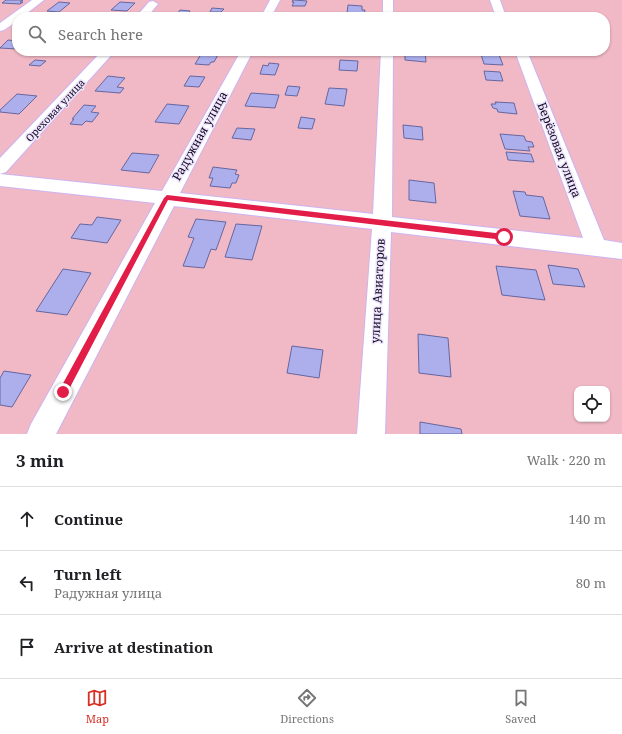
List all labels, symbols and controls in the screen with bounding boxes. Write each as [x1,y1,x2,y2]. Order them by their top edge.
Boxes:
search box [12,12,610,56]
icon: search [26,23,48,45]
text: Search here [58,24,143,44]
street label: Ореховая улица [22,75,88,144]
street label: Радужная улица [168,88,231,184]
street label: Берёзовая улица [533,100,586,200]
route start [495,228,513,246]
street label: улица Авиаторов [366,238,389,344]
route end [54,383,72,401]
map controls [574,386,610,422]
button: locate [574,386,610,422]
text: 3 min [16,449,64,472]
text: Walk · 220 m [527,451,606,469]
icon: ahead [16,508,38,530]
text: Continue [54,509,123,529]
text: 140 m [569,510,606,528]
text: Turn left [54,564,122,584]
icon: left [16,572,38,594]
text: 80 m [576,574,606,592]
text: Радужная улица [54,584,162,602]
icon: arrive [16,636,38,658]
text: Arrive at destination [54,637,213,657]
tab: Map [86,687,109,726]
tab: Directions [280,687,334,726]
tab: Saved [505,687,536,726]

